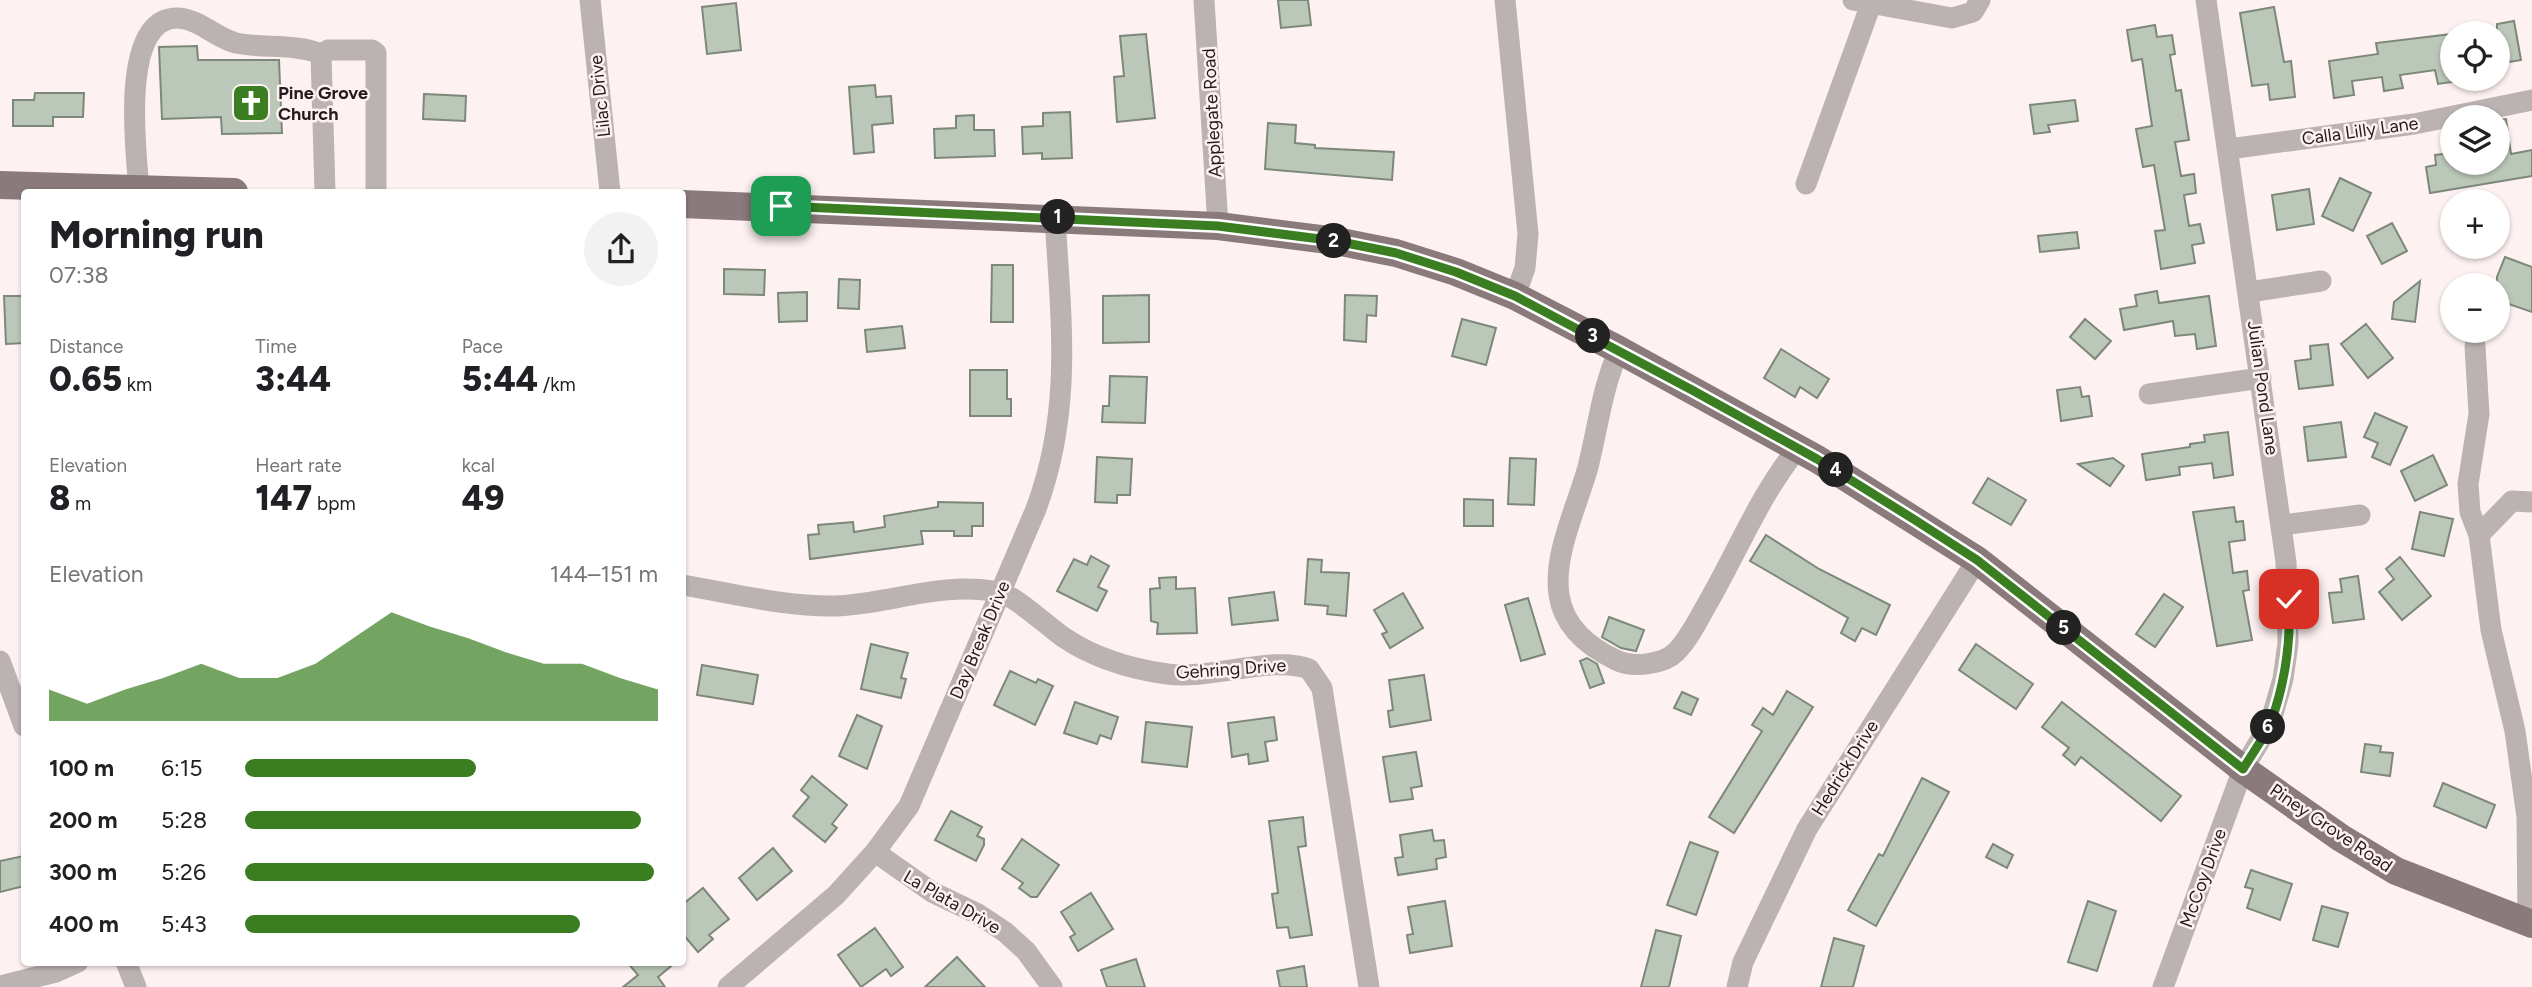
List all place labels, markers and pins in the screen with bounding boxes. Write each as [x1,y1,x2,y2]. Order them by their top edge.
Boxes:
church icon: Pine Grove Church [230,82,272,124]
place label: Pine Grove Church [278,82,368,125]
pin [751,176,811,236]
pin: 1 [1040,200,1076,234]
pin: 2 [1316,224,1352,258]
pin: 3 [1576,318,1610,354]
pin: 4 [1818,452,1854,488]
pin [2259,569,2319,629]
pin: 5 [2046,610,2082,646]
pin: 6 [2250,710,2286,744]

